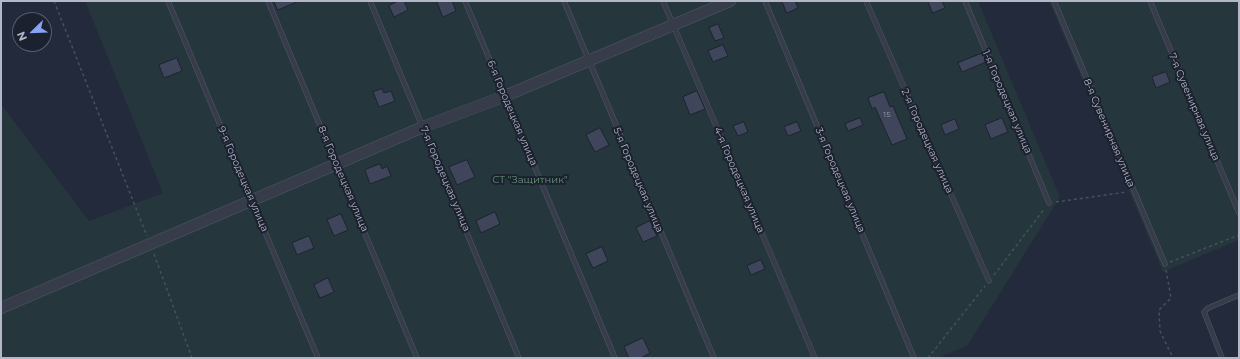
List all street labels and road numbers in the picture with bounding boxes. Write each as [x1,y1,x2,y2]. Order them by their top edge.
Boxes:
street label: 1-я Городецкая улица [980,49,1034,155]
street label: 7-я Сувенирная улица [1166,51,1222,163]
street label: 6-я Городецкая улица [484,58,540,168]
street label: 8-я Сувенирная улица [1081,77,1137,189]
street label: 2-я Городецкая улица [899,87,955,195]
street label: 9-я Городецкая улица [215,124,271,234]
street label: 8-я Городецкая улица [315,124,371,234]
street label: 7-я Городецкая улица [417,125,473,233]
street label: 4-я Городецкая улица [711,125,767,235]
street label: 5-я Городецкая улица [610,126,666,234]
street label: 3-я Городецкая улица [812,126,868,234]

